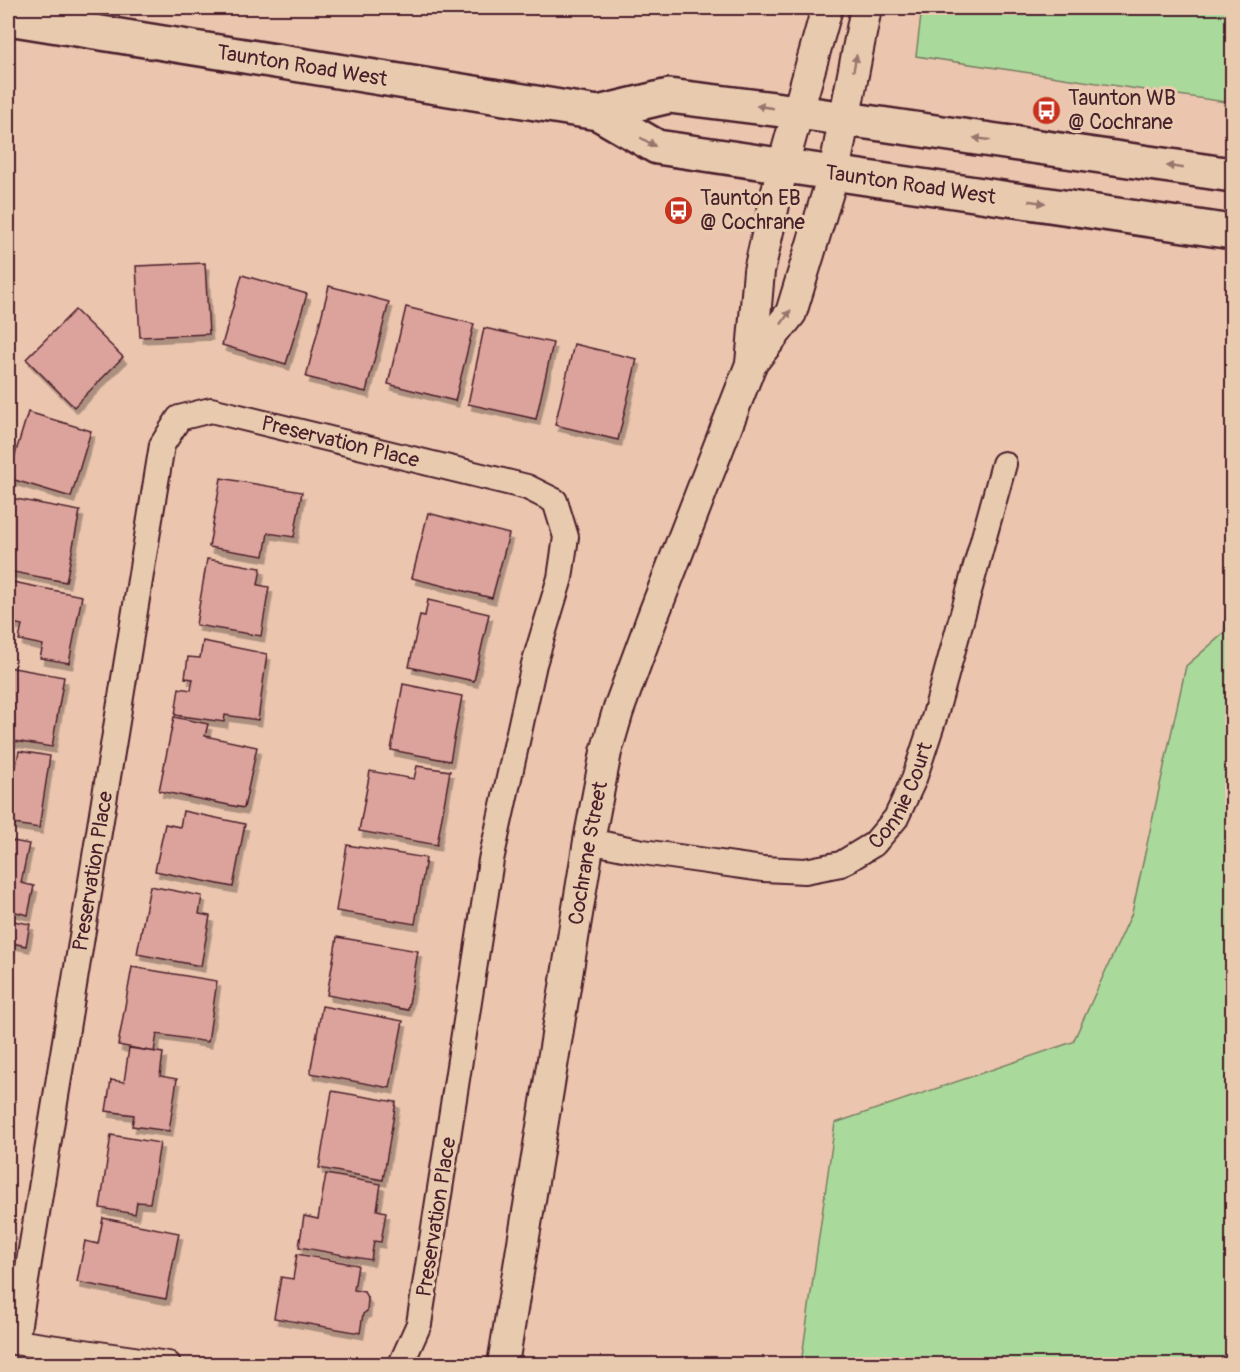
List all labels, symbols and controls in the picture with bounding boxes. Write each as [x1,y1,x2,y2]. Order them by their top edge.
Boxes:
street label: Taunton Road West [215,39,390,93]
one-way arrow [851,54,861,73]
place label: Taunton WB @ Cochrane [1068,85,1176,136]
bus stop icon: Taunton WB @ Cochrane [1031,94,1063,126]
one-way arrow [755,103,774,112]
one-way arrow [972,134,991,143]
one-way arrow [640,137,657,147]
street label: Taunton Road West [823,159,998,211]
one-way arrow [1165,162,1184,171]
place label: Taunton EB @ Cochrane [700,185,806,236]
bus stop icon: Taunton EB @ Cochrane [663,194,695,226]
one-way arrow [1028,198,1047,207]
one-way arrow [781,309,792,326]
street label: Preservation Place [259,410,423,474]
street label: Connie Court [863,738,939,855]
street label: Cochrane Street [562,779,614,927]
street label: Preservation Place [67,789,120,953]
street label: Preservation Place [411,1135,463,1299]

